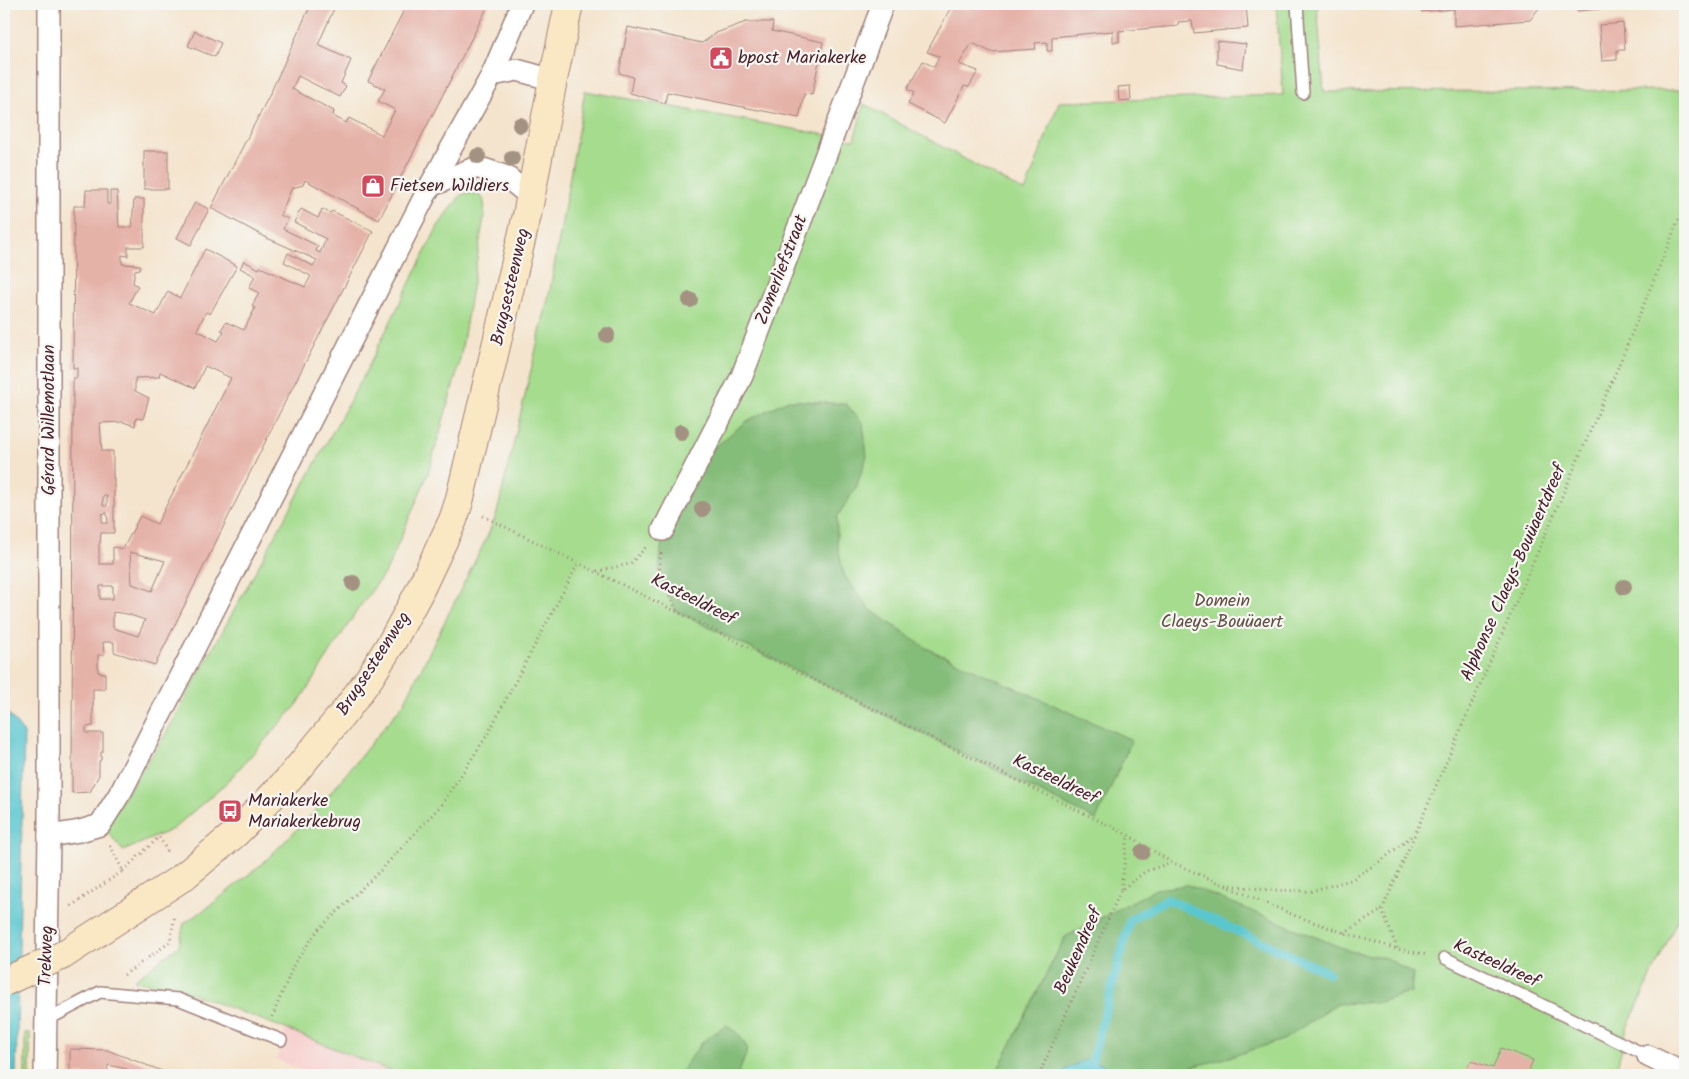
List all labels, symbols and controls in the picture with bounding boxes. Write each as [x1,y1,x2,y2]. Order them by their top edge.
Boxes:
place label: bpost Mariakerke [738,44,866,73]
public building icon: bpost Mariakerke [708,45,734,71]
place label: Fietsen Wildiers [390,172,509,201]
shop icon: Fietsen Wildiers [360,173,386,199]
street label: Zomerliefstraat [748,210,817,329]
street label: Brugsesteenweg [483,225,539,349]
street label: Gérard Willemotlaan [35,344,64,496]
street label: Alphonse Claeys-Bouüaertdreef [1453,458,1576,686]
street label: Kasteeldreef [645,566,743,635]
park label: Domein Claeys-Bouüaert [1161,587,1284,637]
street label: Brugsesteenweg [329,606,419,722]
street label: Kasteeldreef [1007,747,1105,814]
place label: Mariakerke Mariakerkebrug [248,787,361,837]
bus stop icon: Mariakerke Mariakerkebrug [217,798,243,824]
street label: Beukendreef [1047,901,1112,999]
street label: Trekweg [31,925,63,987]
street label: Kasteeldreef [1448,931,1546,998]

